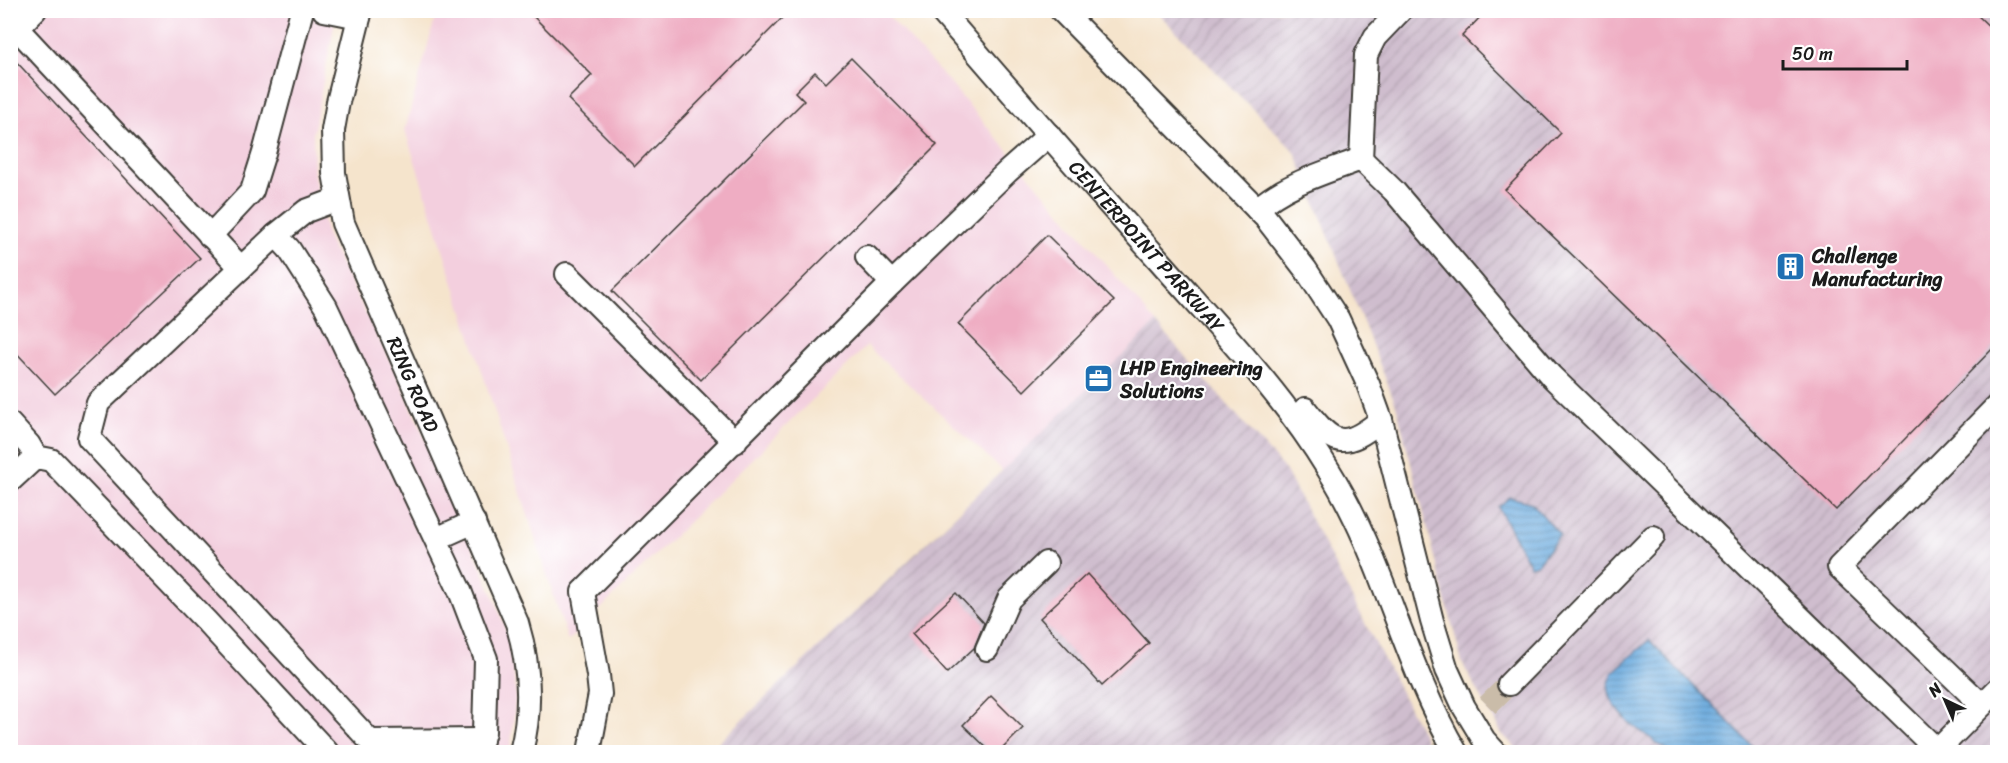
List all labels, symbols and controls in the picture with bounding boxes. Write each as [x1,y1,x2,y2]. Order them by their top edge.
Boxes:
scale bar [1783,33,1908,71]
text: 50 m [1792,38,1833,70]
street label: CENTERPOINT PARKWAY [1060,152,1234,342]
place label: Challenge Manufacturing [1811,239,1943,297]
building icon: Challenge Manufacturing [1775,251,1807,283]
street label: RING ROAD [377,331,450,438]
place label: LHP Engineering Solutions [1119,351,1263,409]
office icon: LHP Engineering Solutions [1083,363,1115,395]
north arrow [1915,670,1975,730]
text: N [1920,675,1950,705]

